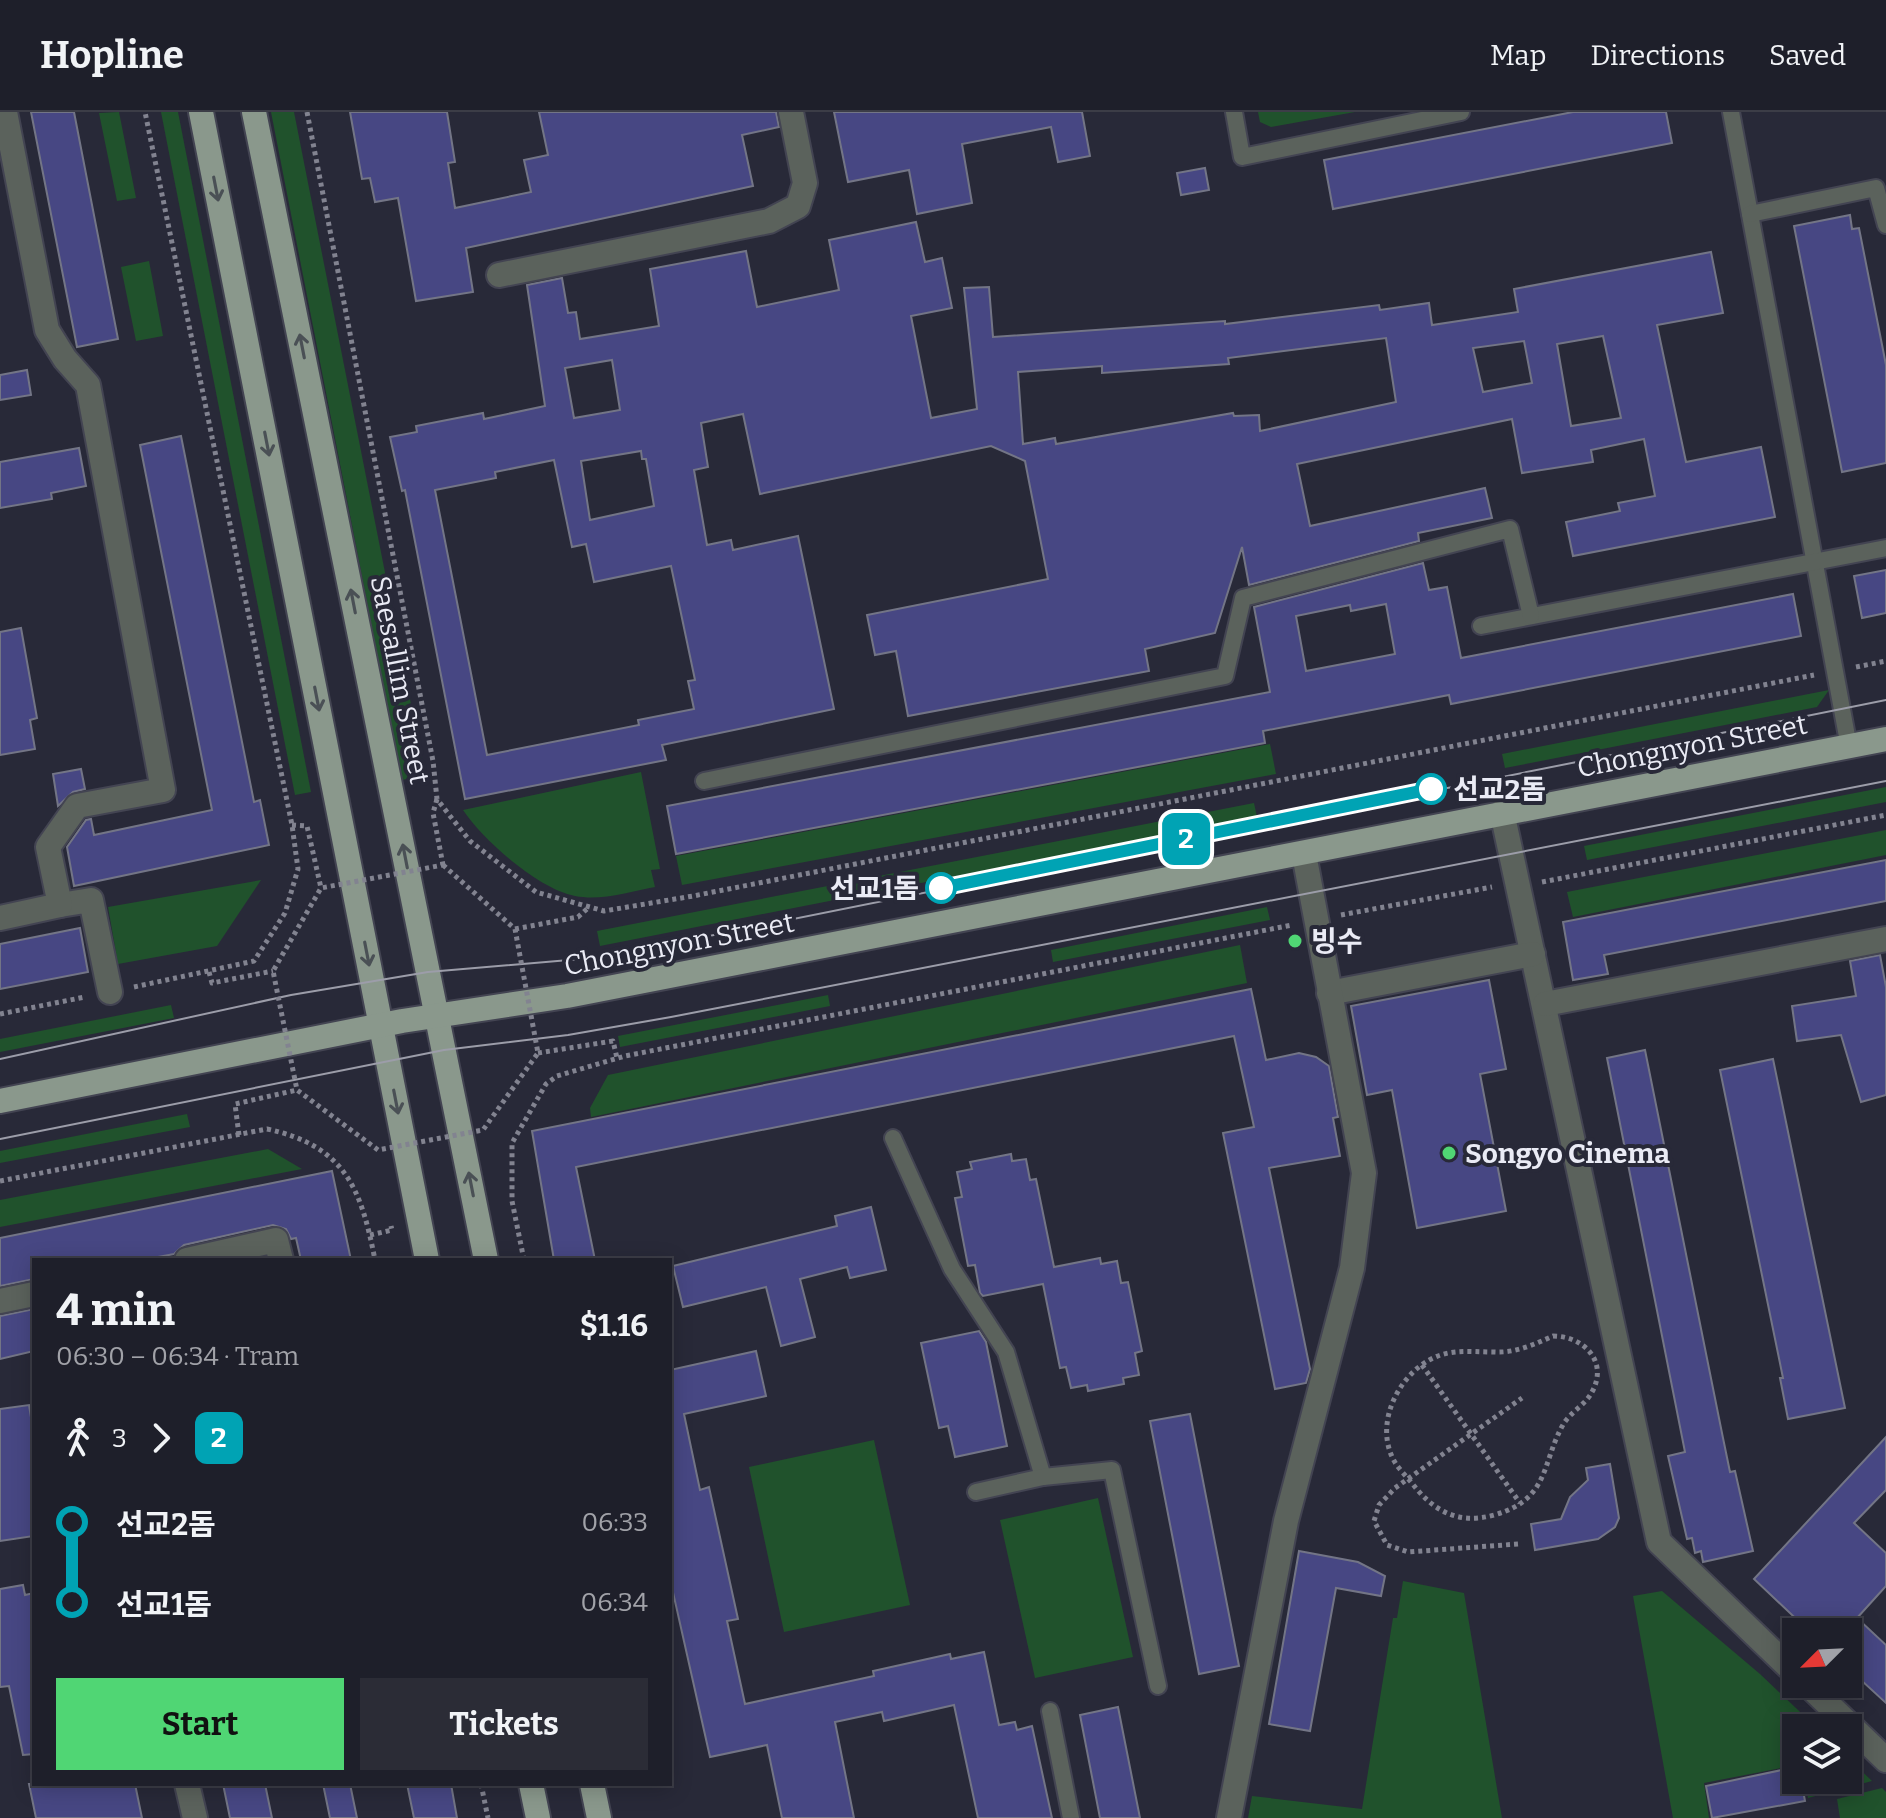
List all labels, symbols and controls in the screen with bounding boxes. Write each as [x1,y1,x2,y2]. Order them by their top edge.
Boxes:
text: Hopline [40,32,184,78]
text: Map [1490,39,1546,72]
text: Directions [1590,39,1725,72]
text: Saved [1769,39,1846,72]
one-way arrow [210,175,225,201]
one-way arrow [293,334,308,359]
one-way arrow [260,430,275,456]
street label: Saesallim Street [364,573,436,787]
one-way arrow [345,589,360,614]
one-way arrow [310,685,325,711]
street label: Chongnyon Street [1574,708,1810,784]
place label: 선교2돔 [1453,773,1546,806]
marker: 선교2돔 [1416,774,1446,804]
line badge: 2 [1160,813,1212,865]
text: 2 [1178,822,1194,855]
one-way arrow [396,843,411,869]
place label: 선교1돔 [830,872,919,905]
marker: 선교1돔 [926,873,956,903]
street label: Chongnyon Street [561,906,797,982]
place label: 빙수 [1311,925,1363,958]
marker: 빙수 [1286,932,1304,950]
one-way arrow [360,941,375,966]
one-way arrow [389,1089,404,1115]
place label: Songyo Cinema [1465,1137,1670,1170]
marker: Songyo Cinema [1440,1144,1458,1162]
one-way arrow [463,1171,478,1197]
text: 4 min [56,1284,175,1337]
text: $1.16 [580,1308,648,1344]
text: 06:30 – 06:34 · Tram [56,1341,299,1372]
icon: walk [56,1416,100,1460]
icon: forward [139,1416,183,1460]
text: 2 [211,1421,227,1454]
text: 3 [112,1423,127,1454]
text: 선교2돔 [116,1507,216,1543]
text: 06:33 [581,1507,648,1538]
text: 선교1돔 [116,1587,212,1623]
text: 06:34 [581,1587,648,1618]
north arrow [1782,1618,1862,1698]
map controls [1782,1618,1862,1794]
button: Start [56,1678,344,1770]
button: Tickets [360,1678,648,1770]
button: layers [1782,1714,1862,1794]

